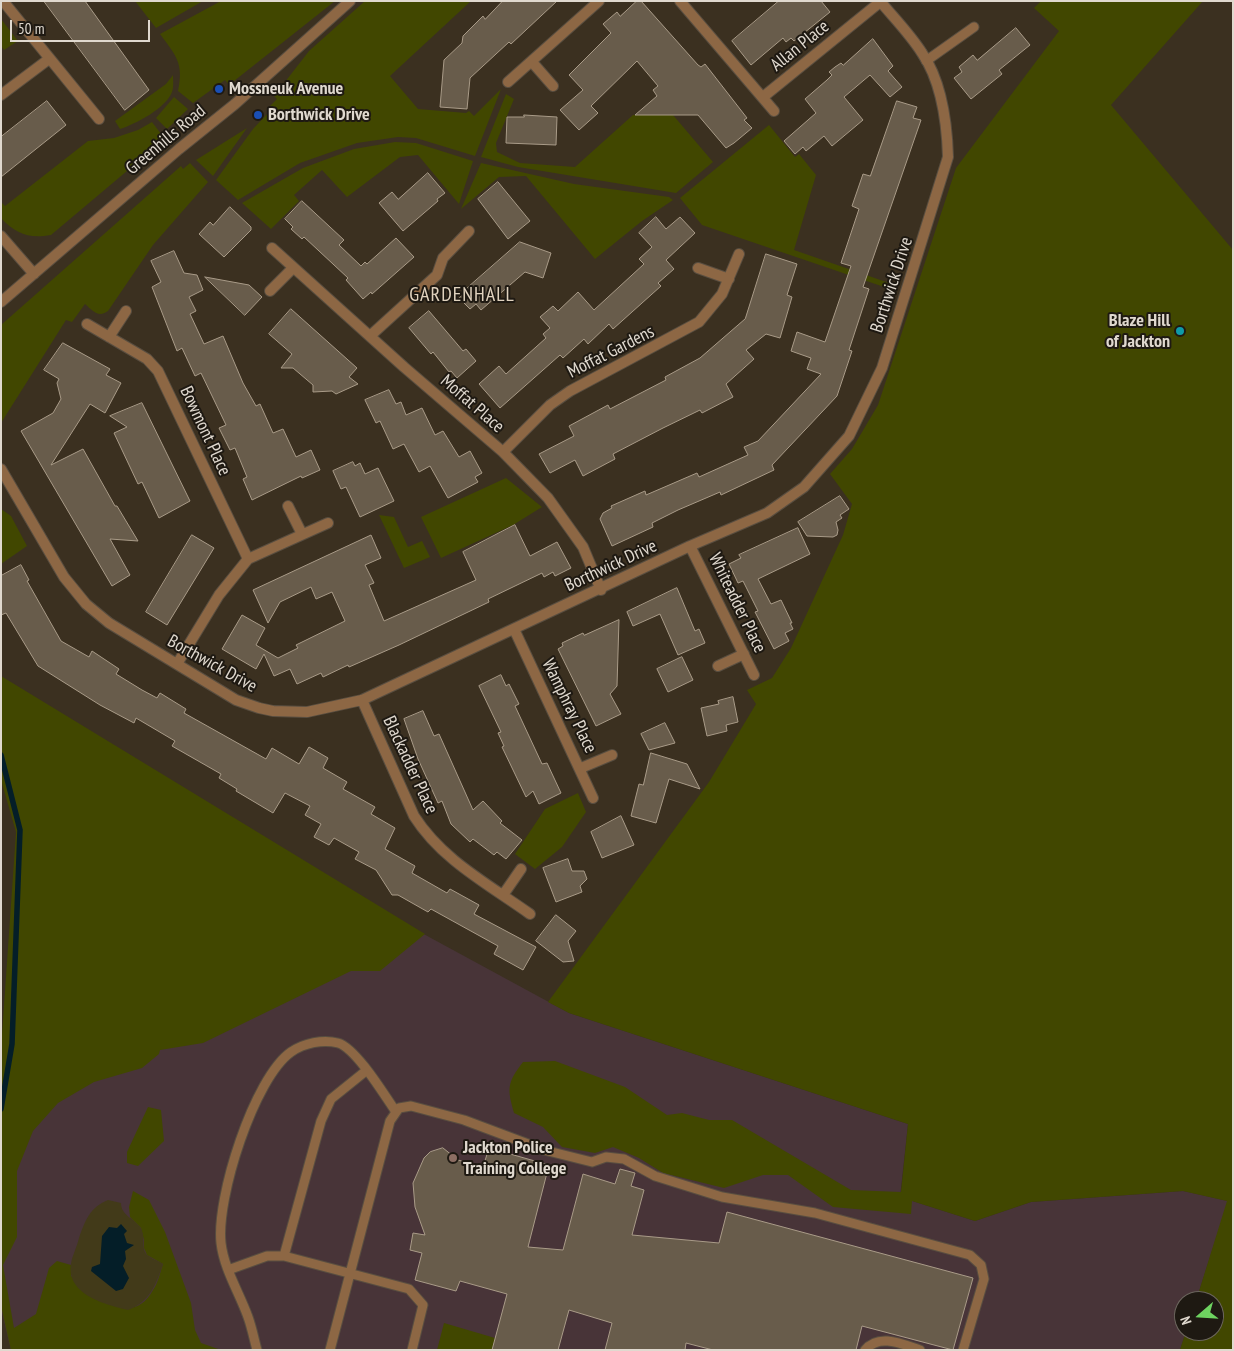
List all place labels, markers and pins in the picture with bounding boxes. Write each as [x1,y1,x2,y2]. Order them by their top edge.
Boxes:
place label: Mossneuk Avenue [229,78,343,100]
marker: Mossneuk Avenue [213,83,225,95]
place label: Borthwick Drive [268,104,370,126]
marker: Borthwick Drive [252,109,264,121]
place label: Blaze Hill of Jackton [1106,310,1170,352]
marker: Blaze Hill of Jackton [1174,325,1186,337]
place label: Jackton Police Training College [463,1137,566,1180]
marker: Jackton Police Training College [447,1152,459,1164]

